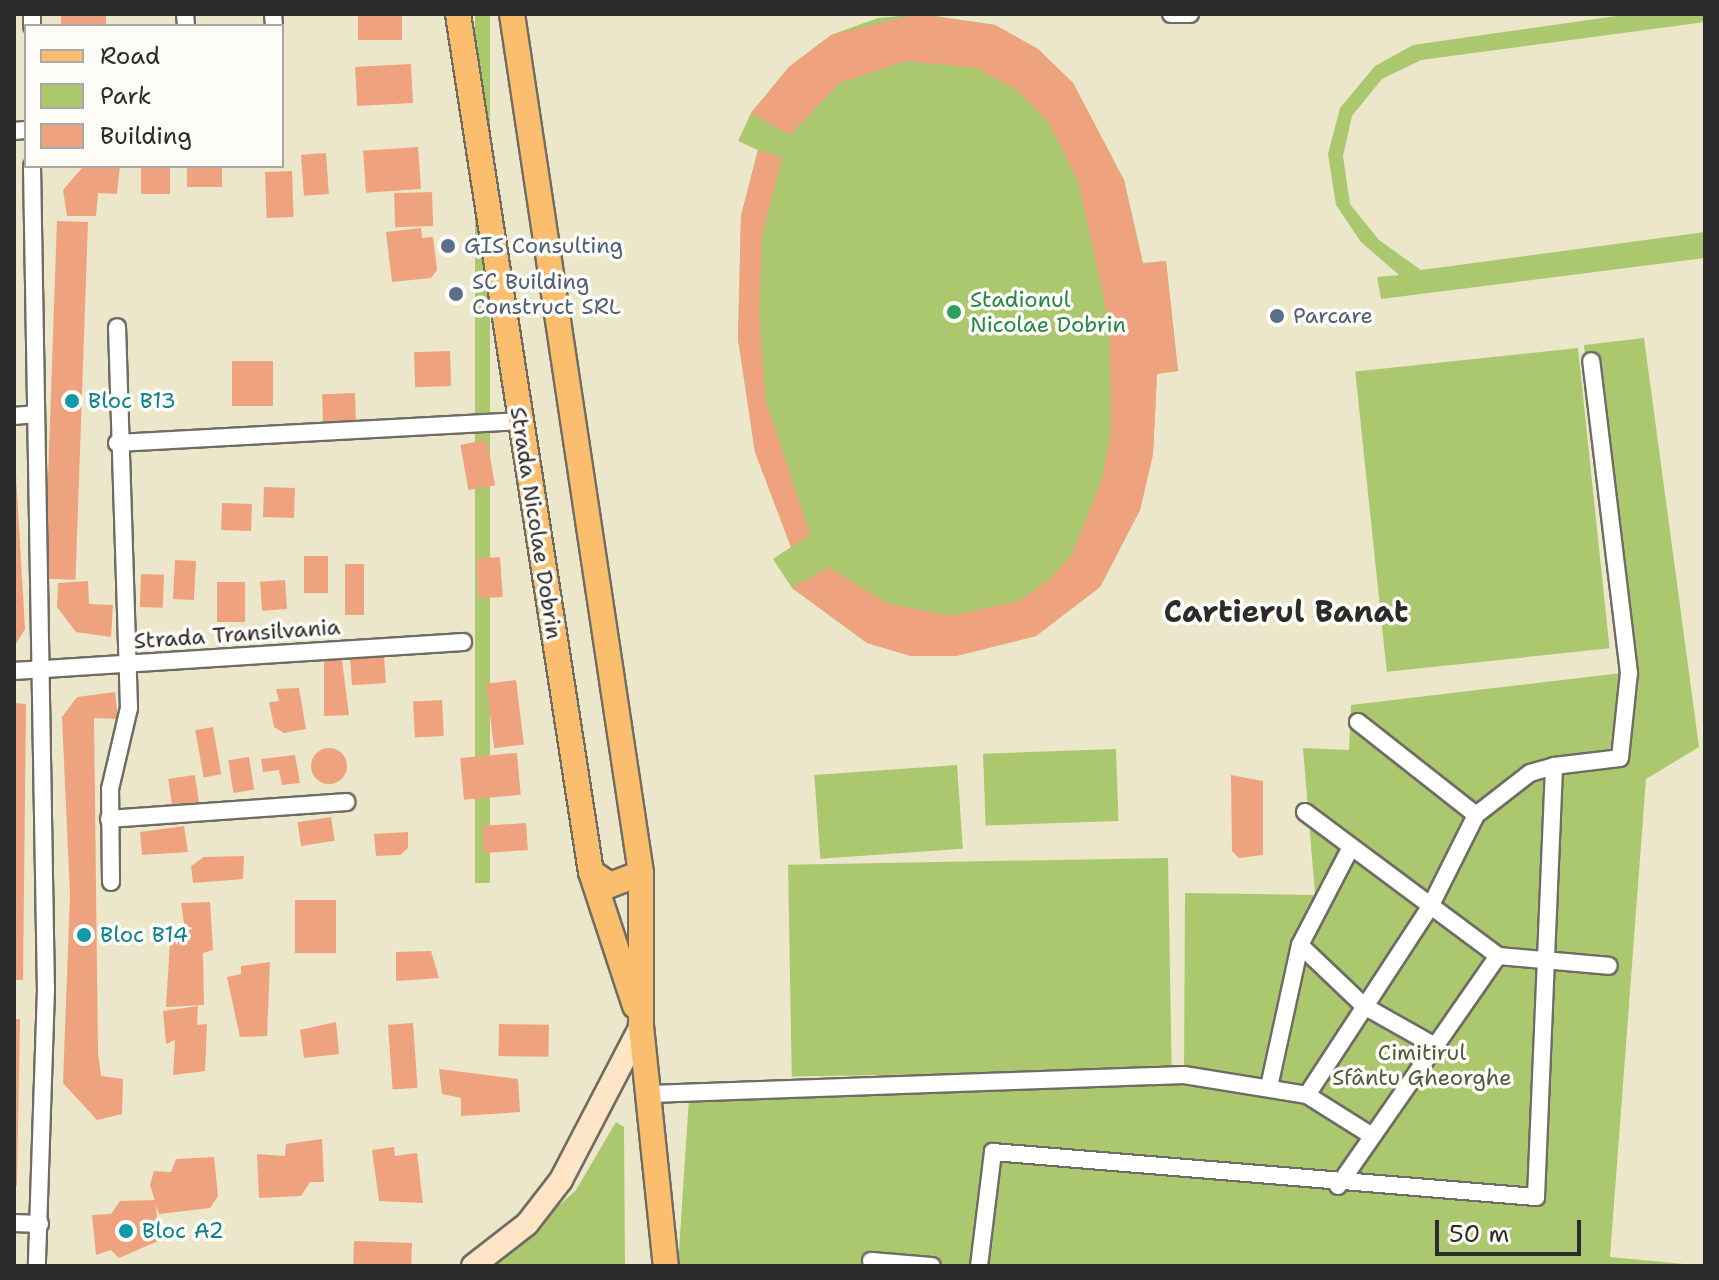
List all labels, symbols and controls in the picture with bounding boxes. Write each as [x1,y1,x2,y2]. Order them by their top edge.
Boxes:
legend [24,24,284,168]
text: Road [100,40,160,72]
text: Park [100,80,152,112]
text: Building [100,120,192,152]
place label: GIS Consulting [464,233,623,259]
marker: GIS Consulting [439,237,457,255]
place label: SC Building Construct SRL [472,268,621,320]
marker: SC Building Construct SRL [447,285,465,303]
place label: Stadionul Nicolae Dobrin [970,286,1126,338]
marker: Stadionul Nicolae Dobrin [945,303,963,321]
place label: Parcare [1293,303,1373,329]
marker: Parcare [1268,307,1286,325]
place label: Bloc B13 [88,388,176,414]
marker: Bloc B13 [63,392,81,410]
street label: Strada Nicolae Dobrin [505,405,567,641]
district label: Cartierul Banat [1164,594,1408,630]
street label: Strada Transilvania [133,614,341,654]
place label: Bloc B14 [100,922,188,948]
marker: Bloc B14 [75,926,93,944]
park label: Cimitirul Sfântu Gheorghe [1332,1039,1512,1090]
scale bar [1439,1204,1585,1254]
place label: Bloc A2 [142,1218,224,1244]
text: 50 m [1449,1218,1509,1250]
marker: Bloc A2 [117,1222,135,1240]

